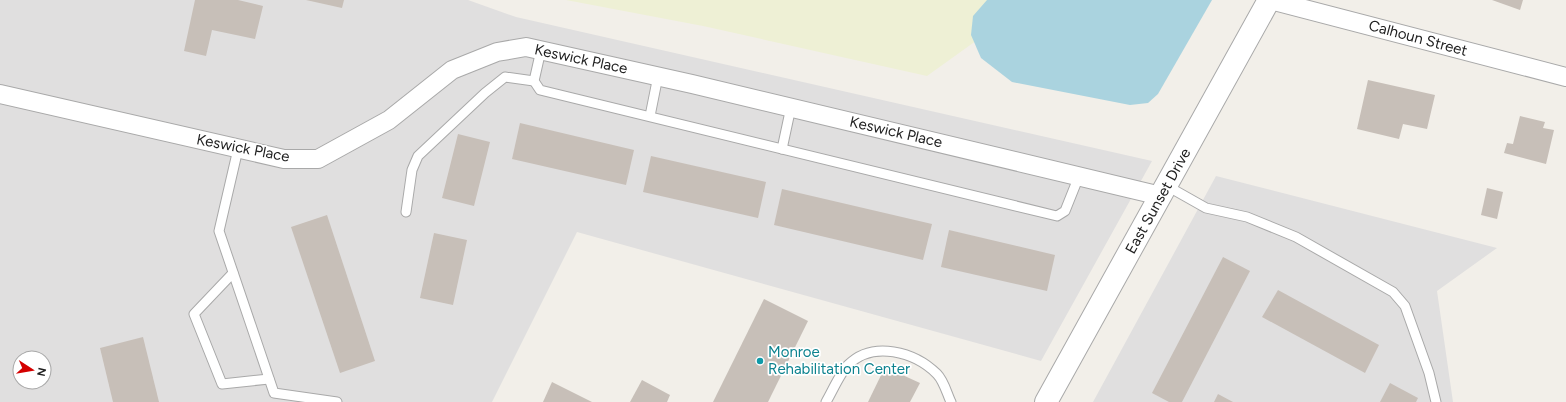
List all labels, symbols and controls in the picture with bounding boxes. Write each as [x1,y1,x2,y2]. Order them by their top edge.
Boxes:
street label: Calhoun Street [1367,16,1470,60]
street label: Keswick Place [533,40,629,78]
street label: Keswick Place [848,113,944,151]
street label: Keswick Place [195,130,291,166]
street label: East Sunset Drive [1122,145,1194,257]
place label: Monroe Rehabilitation Center [768,343,910,378]
north arrow [12,350,52,390]
marker: Monroe Rehabilitation Center [755,356,765,366]
text: N [34,366,49,377]

